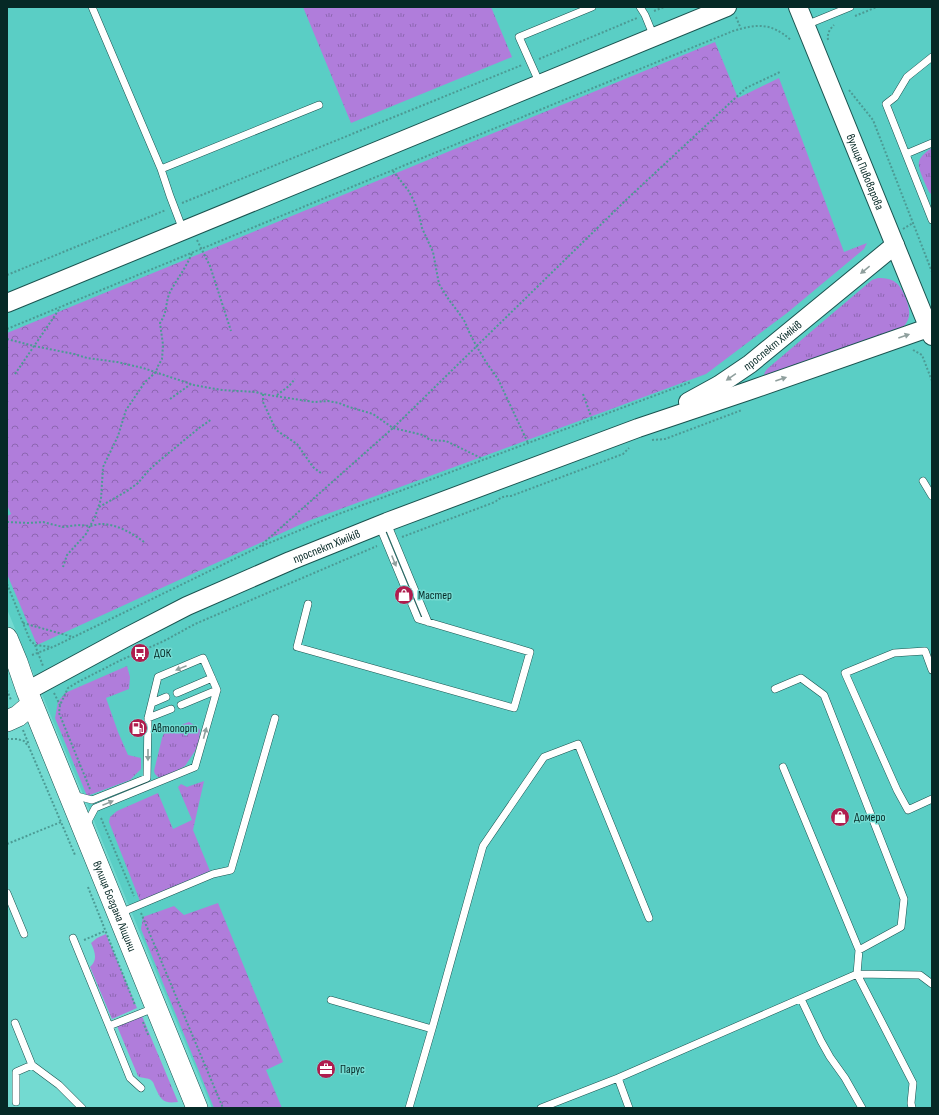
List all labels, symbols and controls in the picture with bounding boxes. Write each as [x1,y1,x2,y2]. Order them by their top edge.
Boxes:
street label: вулиця Пивоварова [843,132,887,212]
one-way arrow [860,265,871,274]
street label: проспект Хіміків [741,317,805,374]
one-way arrow [898,333,910,339]
one-way arrow [726,373,736,381]
one-way arrow [775,376,787,382]
street label: проспект Хіміків [291,526,362,567]
one-way arrow [392,556,398,568]
shop icon: Мастер [393,584,415,606]
place label: Мастер [418,588,452,603]
bus stop icon: ДОК [129,642,151,664]
place label: ДОК [154,646,172,661]
one-way arrow [174,665,186,671]
fuel station icon: Автопорт [127,717,149,739]
place label: Автопорт [151,721,198,736]
one-way arrow [202,726,208,738]
one-way arrow [145,749,151,762]
one-way arrow [102,800,113,806]
shop icon: Домеро [829,806,851,828]
place label: Домеро [854,810,885,825]
street label: вулиця Богдана Ліщини [90,859,140,954]
office icon: Парус [315,1058,337,1080]
place label: Парус [340,1062,365,1077]

